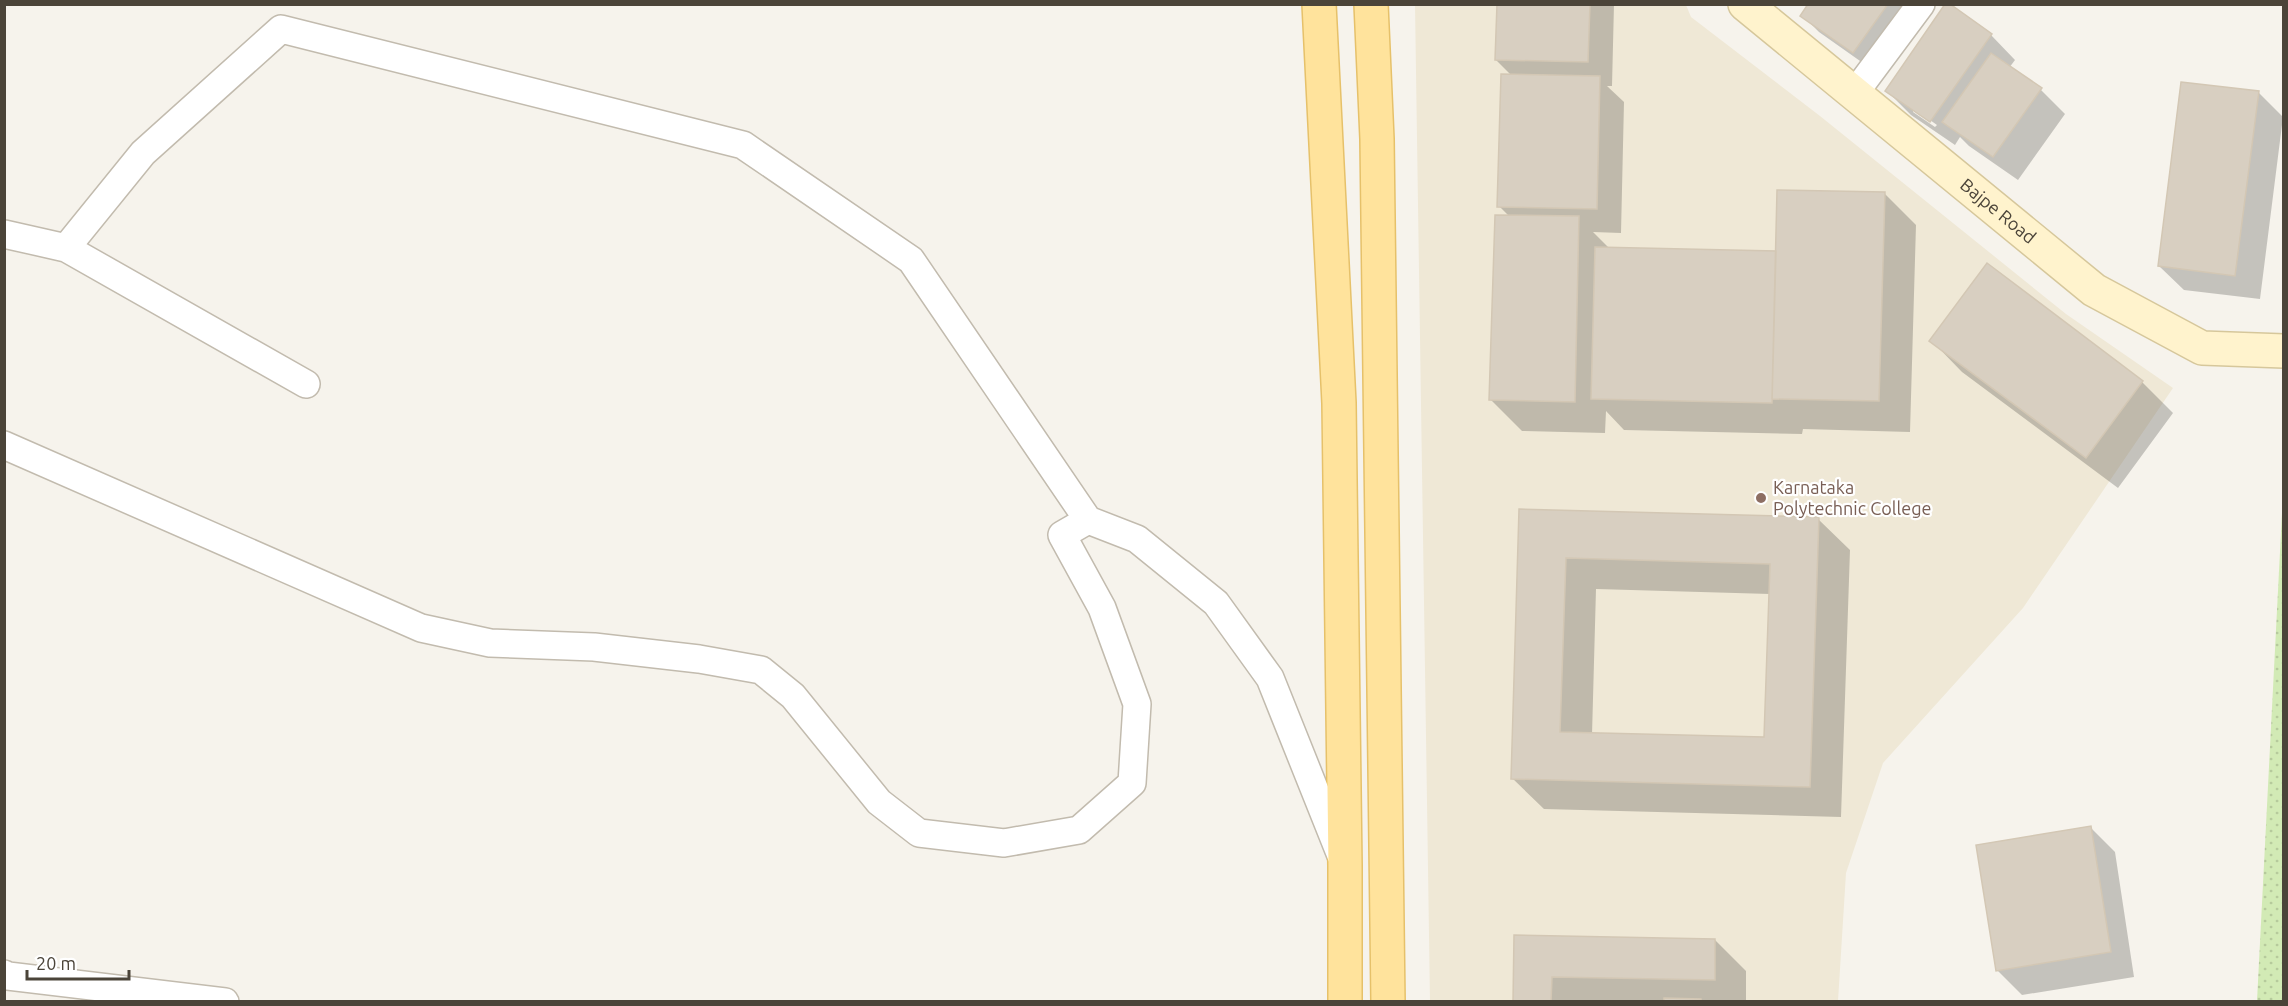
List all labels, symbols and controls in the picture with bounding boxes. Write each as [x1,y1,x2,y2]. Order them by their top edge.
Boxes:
street label: Bajpe Road [1957,174,2040,247]
place label: Karnataka Polytechnic College [1773,477,1931,518]
marker: Karnataka Polytechnic College [1754,491,1768,505]
scale bar [27,943,129,981]
text: 20 m [36,953,76,973]

